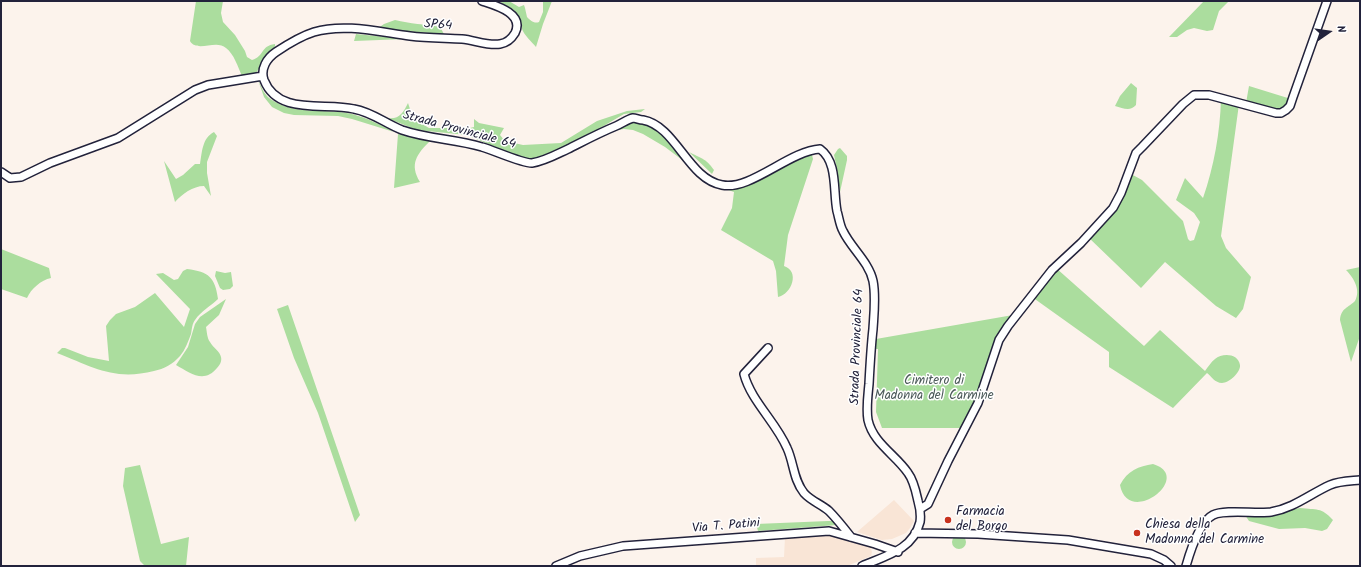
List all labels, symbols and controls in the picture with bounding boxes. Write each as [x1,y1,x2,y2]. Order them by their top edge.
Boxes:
north arrow [1309,12,1349,52]
street label: SP64 [423,17,453,35]
text: N [1331,24,1350,35]
street label: Strada Provinciale 64 [401,108,517,154]
street label: Strada Provinciale 64 [848,289,868,405]
park label: Cimitero di Madonna del Carmine [874,374,994,405]
place label: Farmacia del Borgo [956,505,1007,536]
marker: Farmacia del Borgo [943,515,953,525]
street label: Via T. Patini [692,516,760,538]
place label: Chiesa della Madonna del Carmine [1145,518,1264,549]
marker: Chiesa della Madonna del Carmine [1132,528,1142,538]

